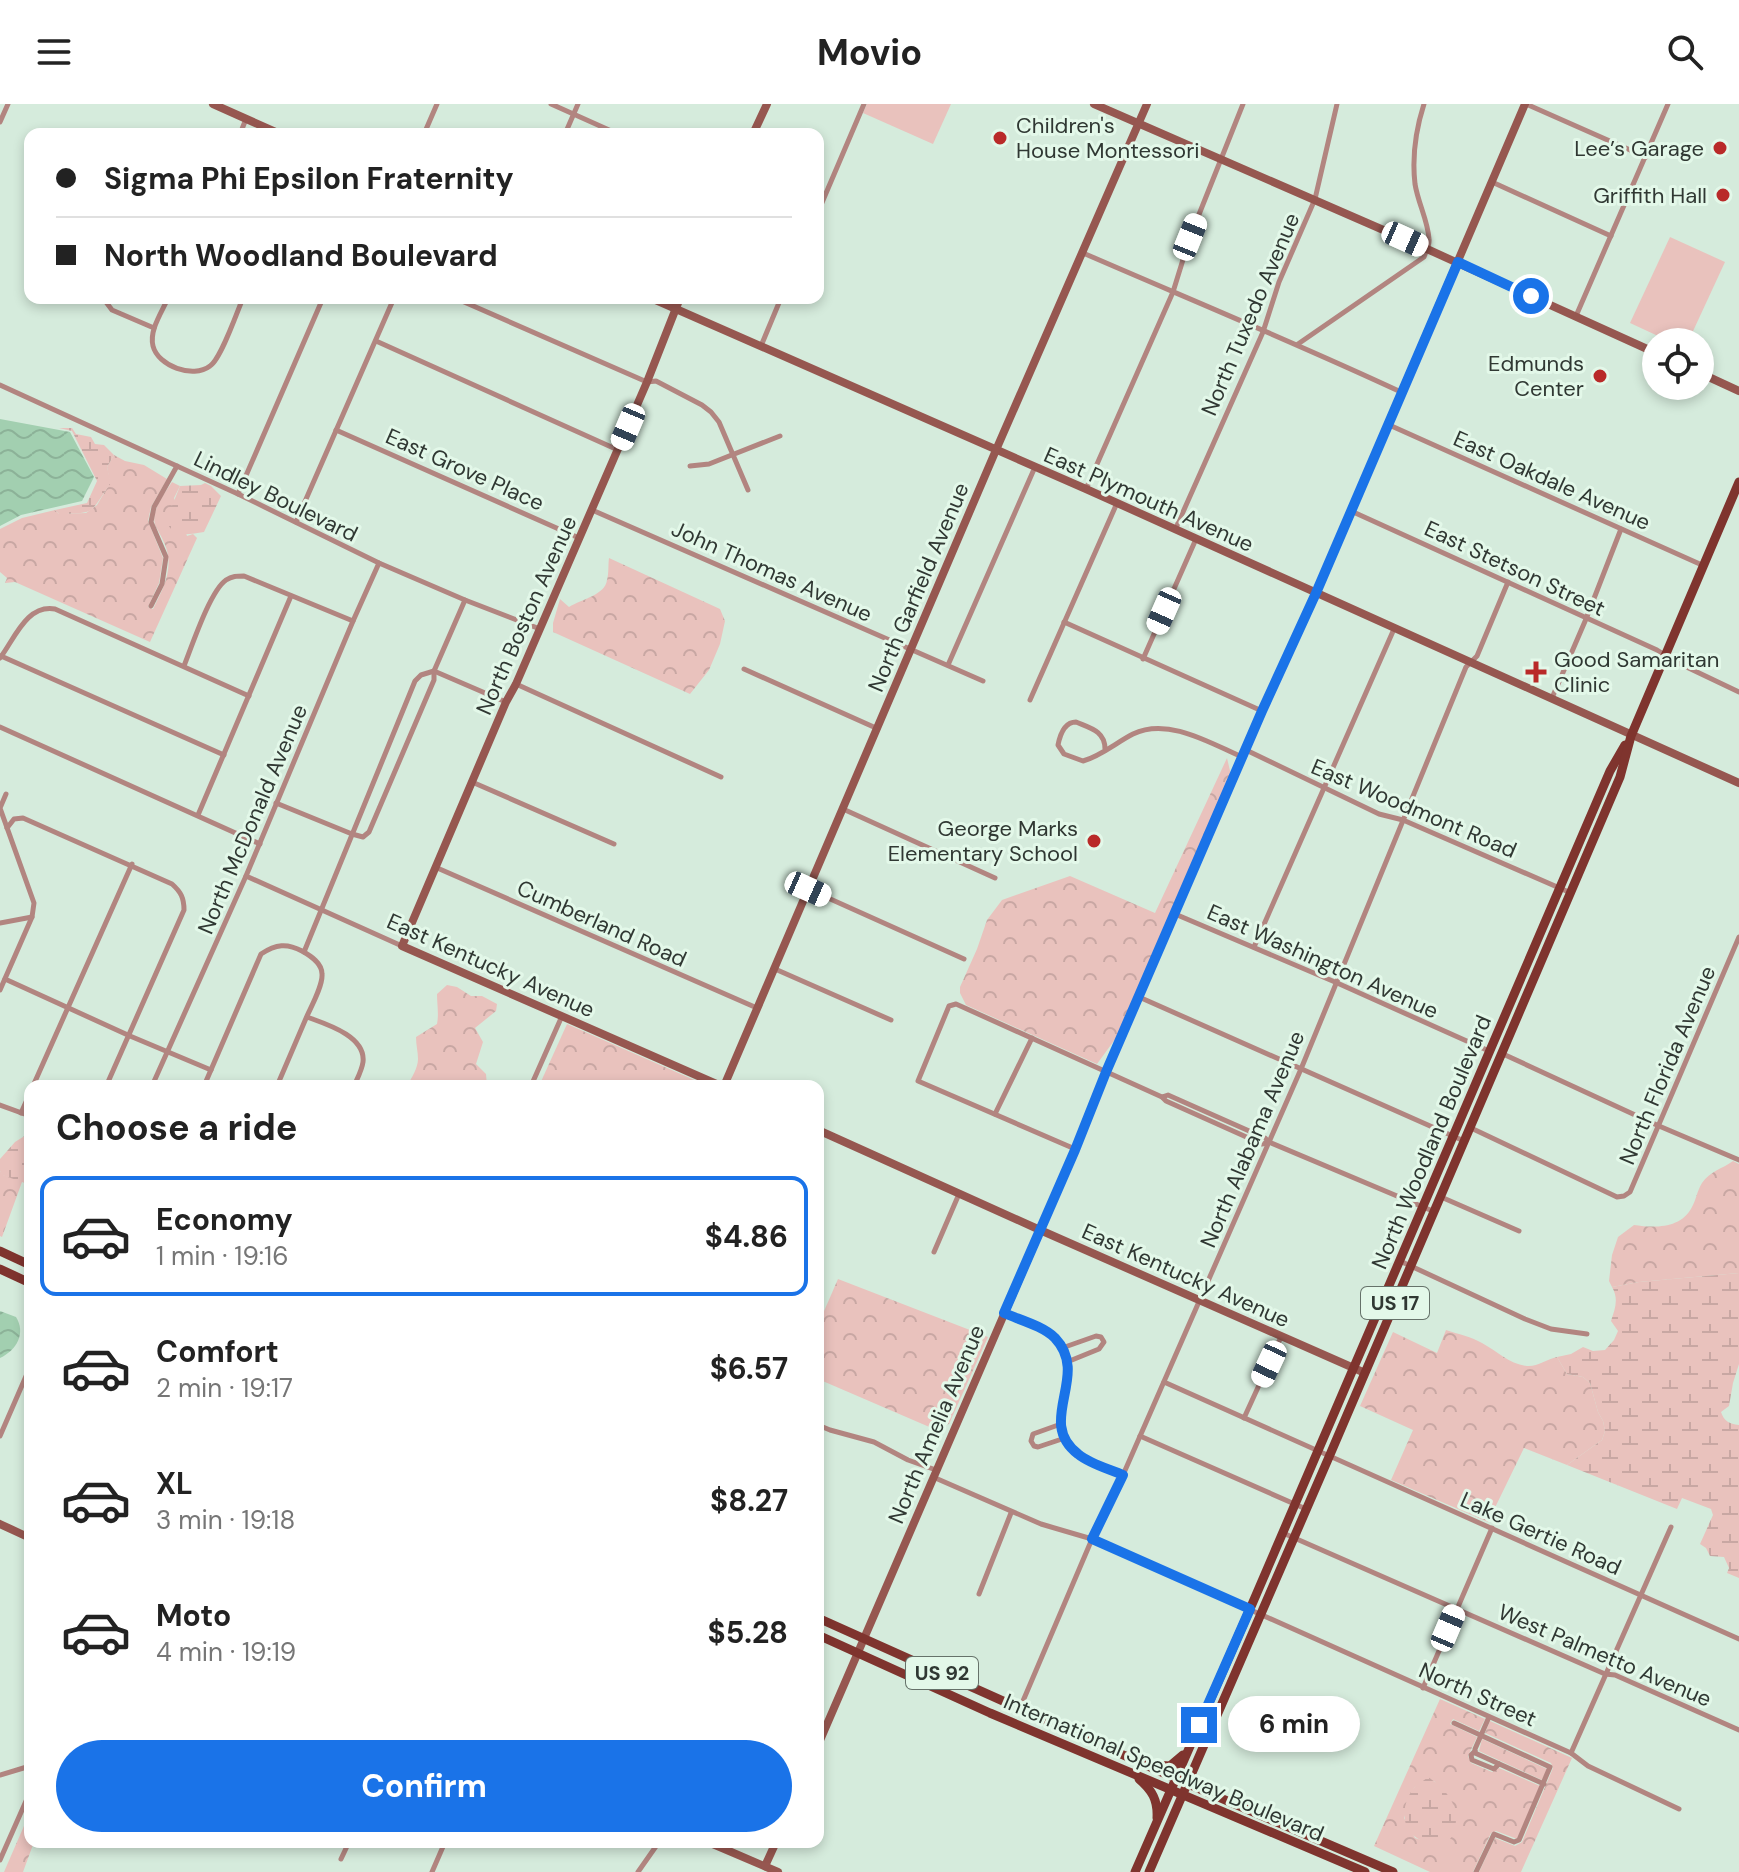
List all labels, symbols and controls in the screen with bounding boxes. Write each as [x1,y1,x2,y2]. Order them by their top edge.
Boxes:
text: Movio [817,29,922,76]
icon: menu [32,30,76,74]
icon: search [1663,30,1707,74]
place label: Children's House Montessori [1016,111,1200,165]
marker: Children's House Montessori [991,129,1009,147]
place label: Lee’s Garage [1574,134,1704,163]
marker: Lee’s Garage [1711,139,1729,157]
text: Sigma Phi Epsilon Fraternity [104,159,514,198]
place label: Griffith Hall [1593,181,1707,210]
marker: Griffith Hall [1714,186,1732,204]
street label: North Tuxedo Avenue [1195,208,1306,420]
car [1170,210,1210,264]
car [1378,218,1432,260]
text: North Woodland Boulevard [104,236,498,275]
route start [1513,278,1549,314]
map controls [1642,328,1714,400]
button: locate [1642,328,1714,400]
place label: Edmunds Center [1488,349,1584,403]
marker: Edmunds Center [1591,367,1609,385]
car [608,400,648,454]
street label: East Grove Place [381,422,549,517]
street label: East Oakdale Avenue [1449,424,1655,537]
street label: East Plymouth Avenue [1039,440,1258,559]
street label: Lindley Boulevard [189,444,362,549]
street label: North Garfield Avenue [861,478,976,696]
street label: North Boston Avenue [469,511,583,719]
street label: John Thomas Avenue [667,514,877,629]
street label: East Stetson Street [1420,514,1610,623]
car [1143,584,1185,638]
place label: Good Samaritan Clinic [1554,645,1719,699]
marker: Good Samaritan Clinic [1525,661,1547,683]
street label: North McDonald Avenue [191,700,314,938]
street label: East Woodmont Road [1307,752,1521,865]
place label: George Marks Elementary School [888,814,1078,868]
marker: George Marks Elementary School [1085,832,1103,850]
car [781,868,835,910]
street label: Cumberland Road [512,873,691,974]
street label: East Washington Avenue [1203,897,1443,1026]
street label: East Kentucky Avenue [382,907,599,1024]
street label: North Florida Avenue [1612,961,1722,1169]
street label: North Woodland Boulevard [1365,1011,1498,1274]
street label: North Alabama Avenue [1194,1026,1311,1252]
text: Choose a ride [56,1104,297,1151]
icon: car [60,1200,132,1272]
text: Economy [156,1200,293,1239]
text: $4.86 [705,1217,788,1256]
street label: East Kentucky Avenue [1077,1217,1294,1334]
text: 1 min · 19:16 [156,1239,288,1273]
road number: US 17 [1361,1287,1429,1319]
street label: North Amelia Avenue [882,1321,991,1528]
icon: car [60,1332,132,1404]
text: Comfort [156,1332,279,1371]
car [1248,1337,1290,1391]
text: $6.57 [710,1349,788,1388]
text: 2 min · 19:17 [156,1371,293,1405]
icon: car [60,1464,132,1536]
text: XL [156,1464,193,1503]
text: $8.27 [710,1481,788,1520]
street label: Lake Gertie Road [1456,1485,1626,1582]
text: 3 min · 19:18 [156,1503,295,1537]
icon: car [60,1596,132,1668]
text: Moto [156,1596,231,1635]
street label: West Palmetto Avenue [1494,1597,1716,1714]
car [1428,1601,1468,1655]
text: $5.28 [708,1613,788,1652]
text: 4 min · 19:19 [156,1635,296,1669]
street label: North Street [1414,1656,1541,1733]
road number: US 92 [906,1657,978,1689]
street label: International Speedway Boulevard [999,1687,1328,1848]
callout: 6 min [1227,1697,1359,1753]
route end [1181,1707,1217,1743]
text: 6 min [1259,1707,1329,1741]
button: Confirm [56,1740,792,1832]

